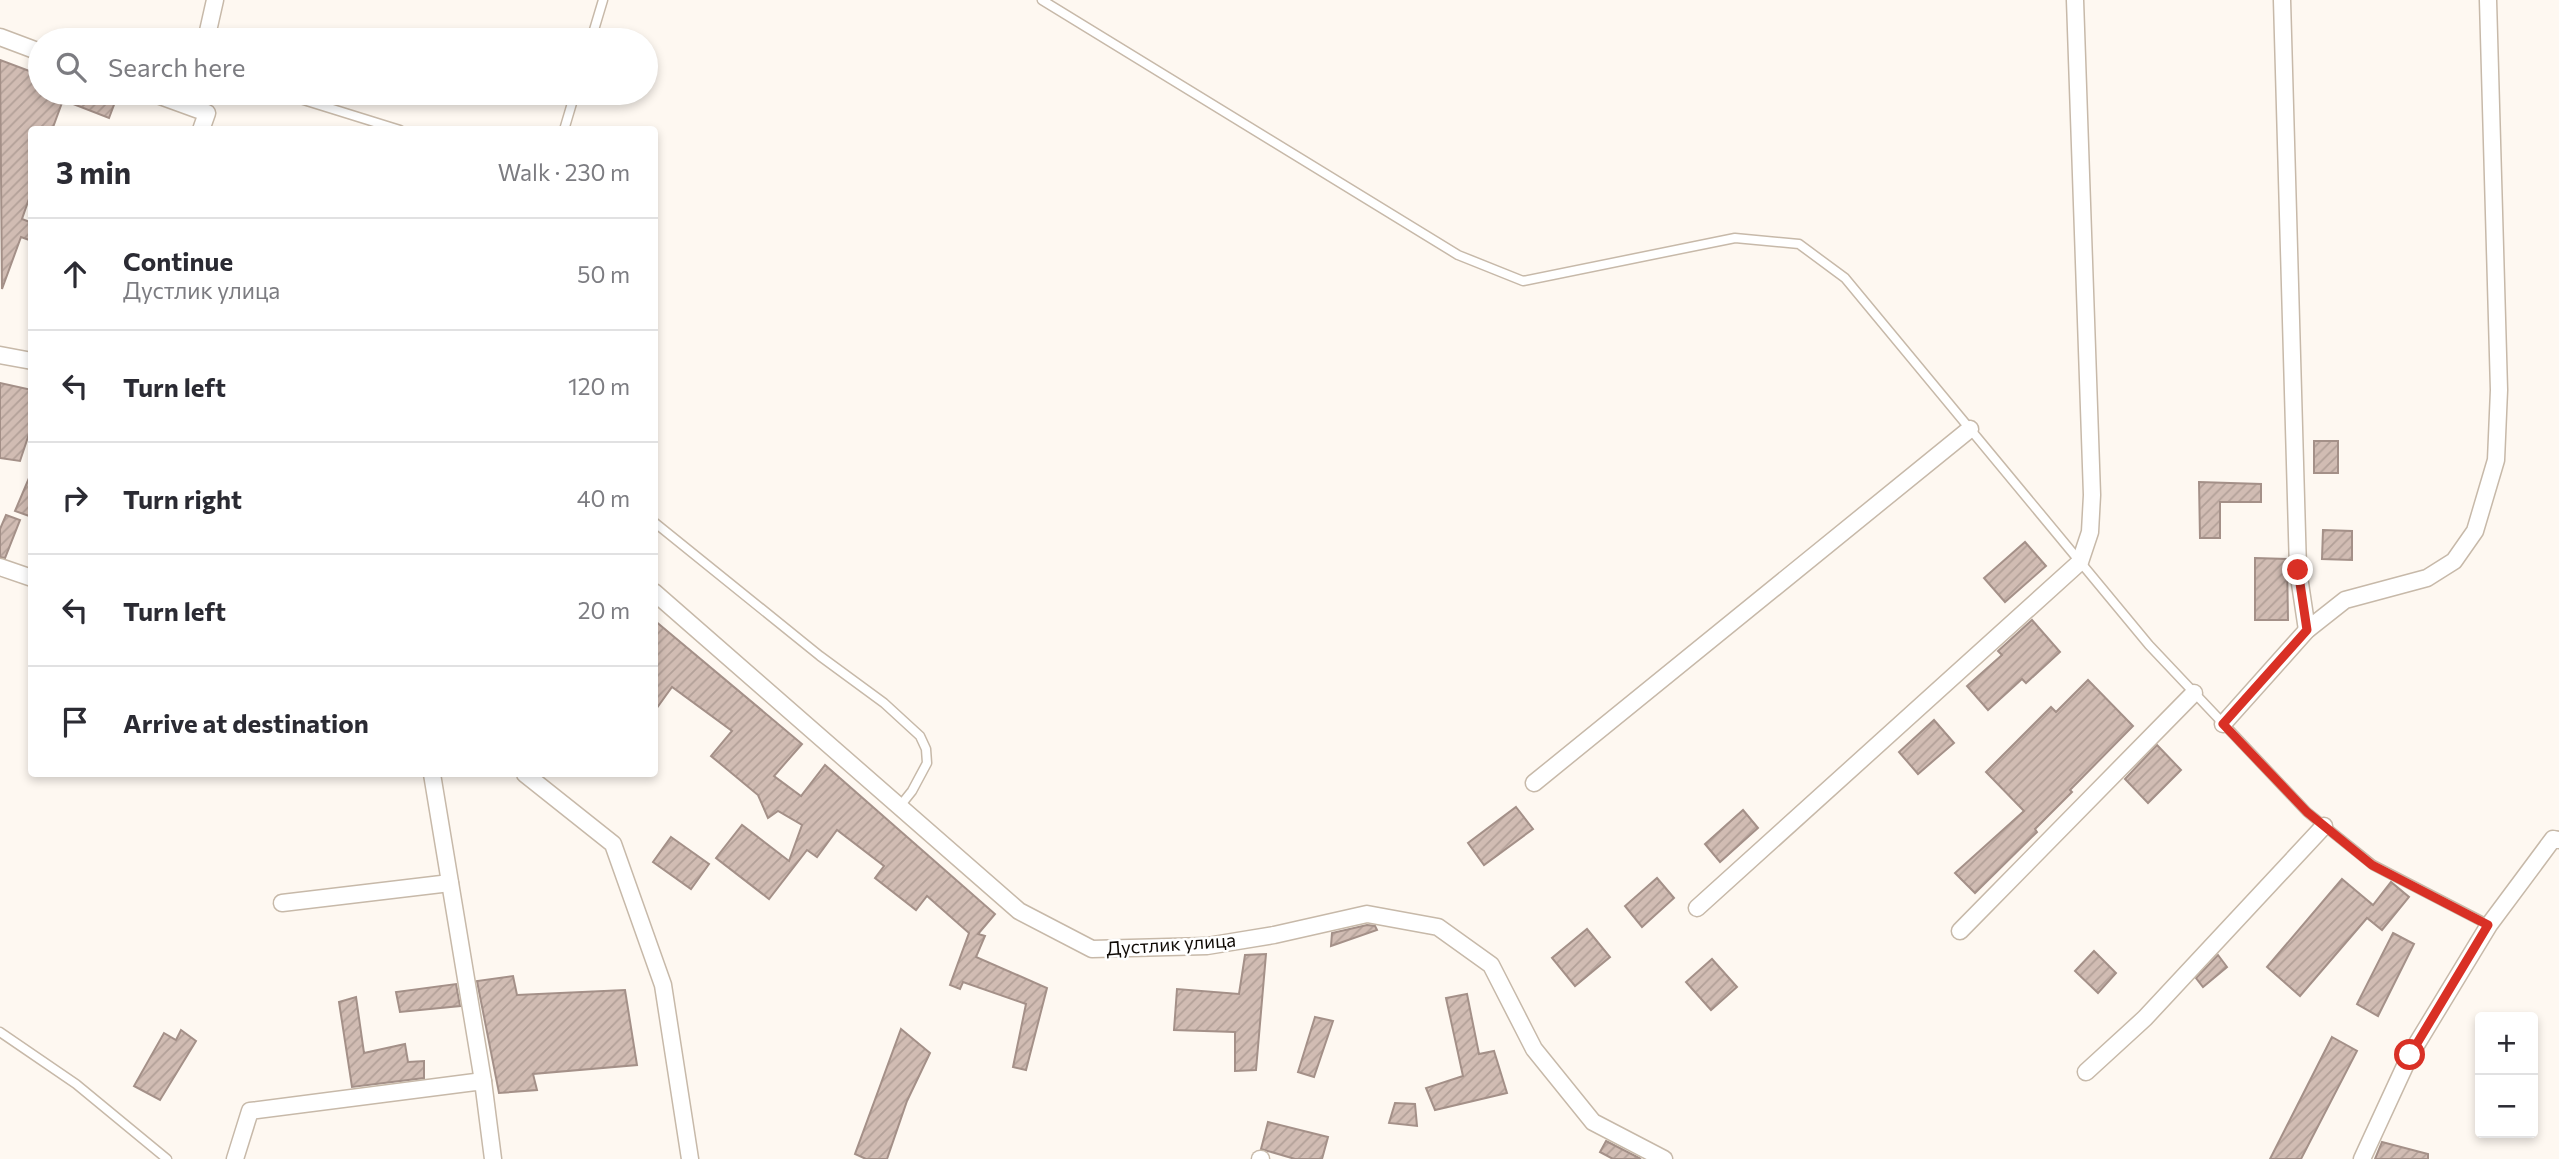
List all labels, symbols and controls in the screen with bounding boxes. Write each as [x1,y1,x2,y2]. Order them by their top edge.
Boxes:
search box [28,28,658,105]
icon: search [52,48,90,86]
text: Search here [108,51,246,82]
text: 3 min [56,153,131,190]
text: Walk · 230 m [498,158,630,186]
text: Continue [123,245,233,276]
icon: ahead [56,255,94,293]
text: 50 m [577,260,630,288]
text: Дустлик улица [123,276,280,304]
icon: left [56,367,94,405]
text: Turn left [123,371,226,402]
text: 120 m [568,372,630,400]
icon: right [56,479,94,517]
text: Turn right [123,483,242,514]
text: 40 m [577,484,630,512]
route end [2282,554,2313,585]
icon: left [56,591,94,629]
text: Turn left [123,595,226,626]
text: 20 m [578,596,630,624]
icon: arrive [56,703,94,741]
text: Arrive at destination [123,707,369,738]
street label: Дустлик улица [1105,927,1237,960]
map controls [2475,1012,2538,1138]
button: + [2475,1012,2538,1075]
route start [2394,1039,2425,1070]
button: − [2475,1075,2538,1138]

